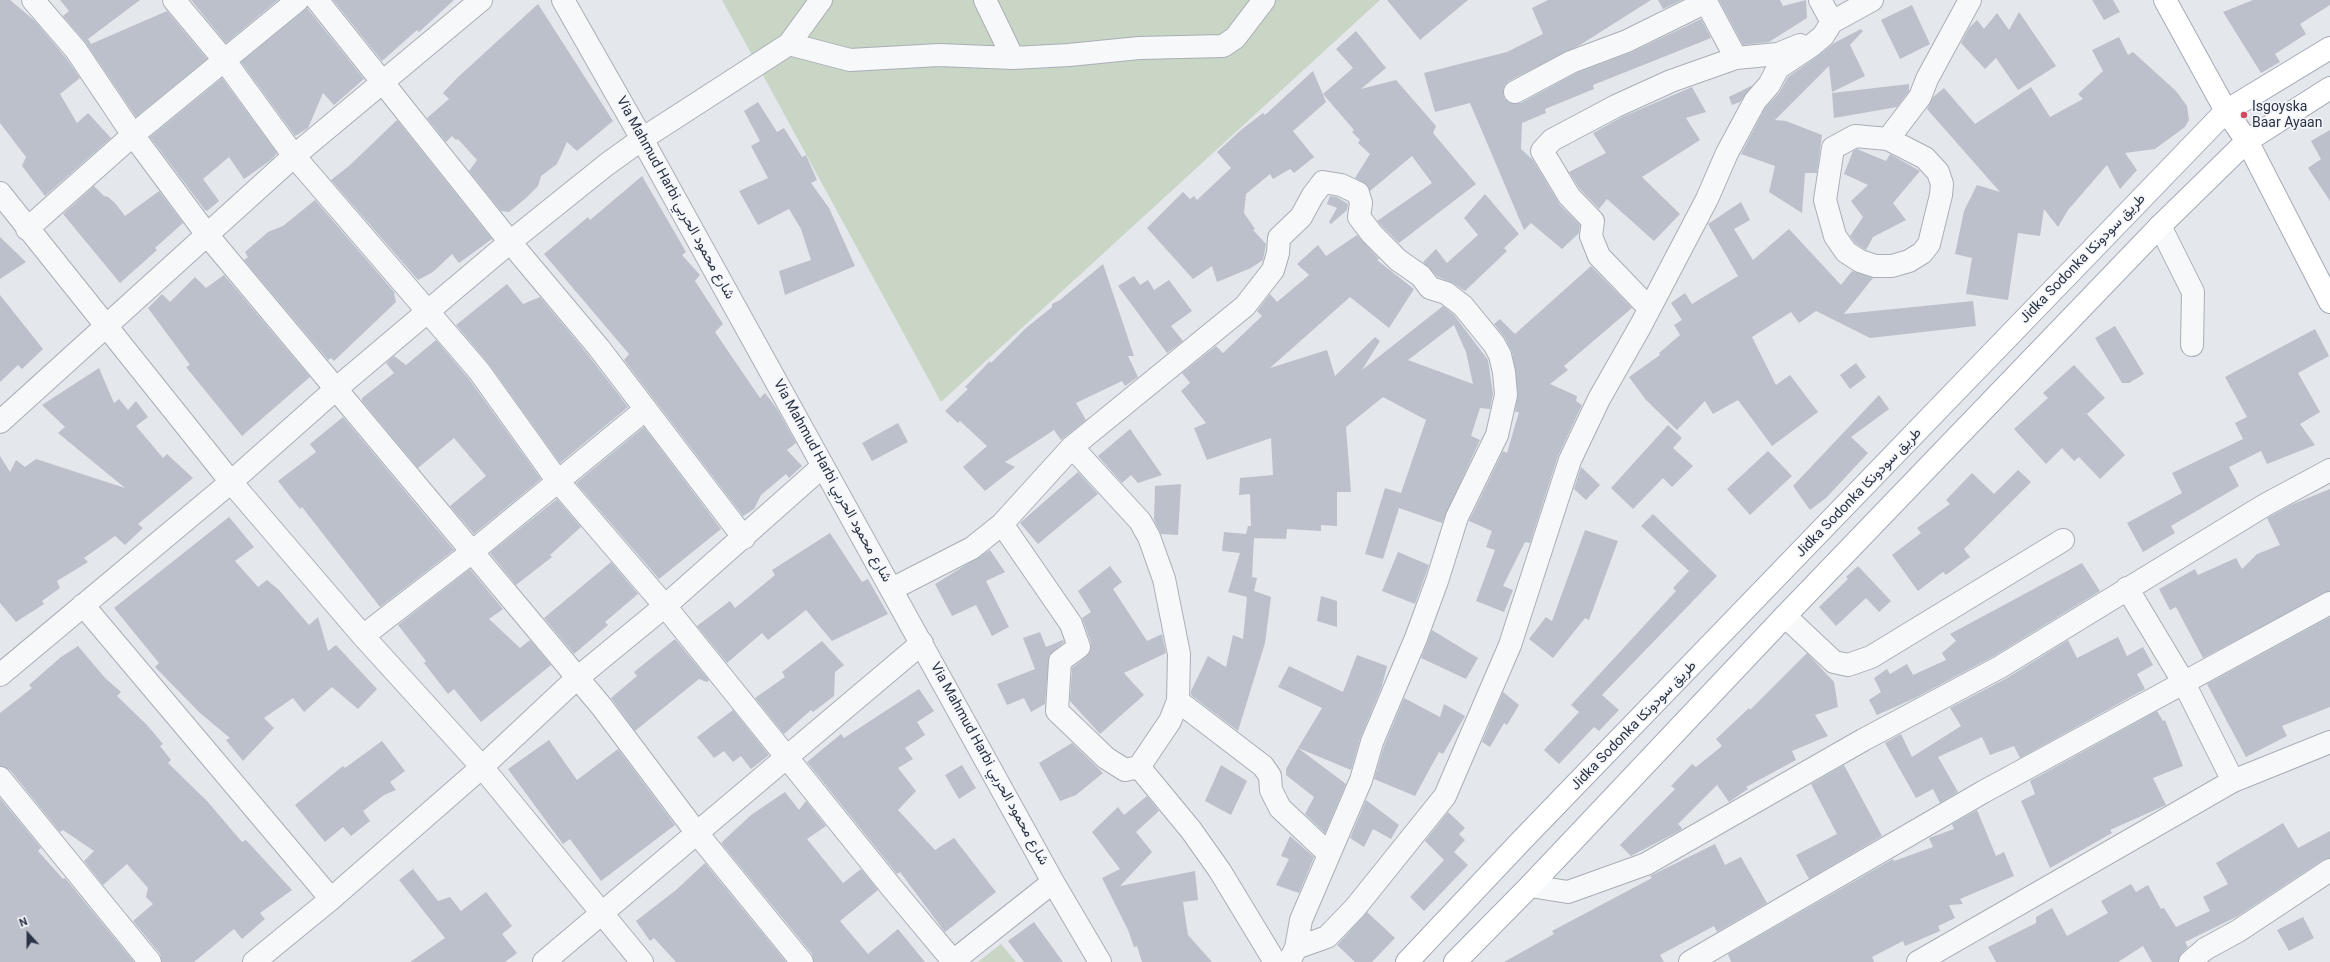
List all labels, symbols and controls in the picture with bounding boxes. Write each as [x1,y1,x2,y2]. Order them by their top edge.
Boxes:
street label: Via Mahmud Harbi شارع محمود الحربي [612,94,738,302]
place label: Isgoyska Baar Ayaan [2252,99,2322,132]
marker: Isgoyska Baar Ayaan [2239,110,2249,120]
street label: Jidka Sodonka طريق سودونكا [2017,191,2149,327]
street label: Via Mahmud Harbi شارع محمود الحربي [769,377,895,585]
street label: Jidka Sodonka طريق سودونكا [1793,425,1925,561]
street label: Jidka Sodonka طريق سودونكا [1568,658,1700,794]
street label: Via Mahmud Harbi شارع محمود الحربي [926,660,1052,868]
north arrow [8,914,48,954]
text: N [18,915,29,930]

